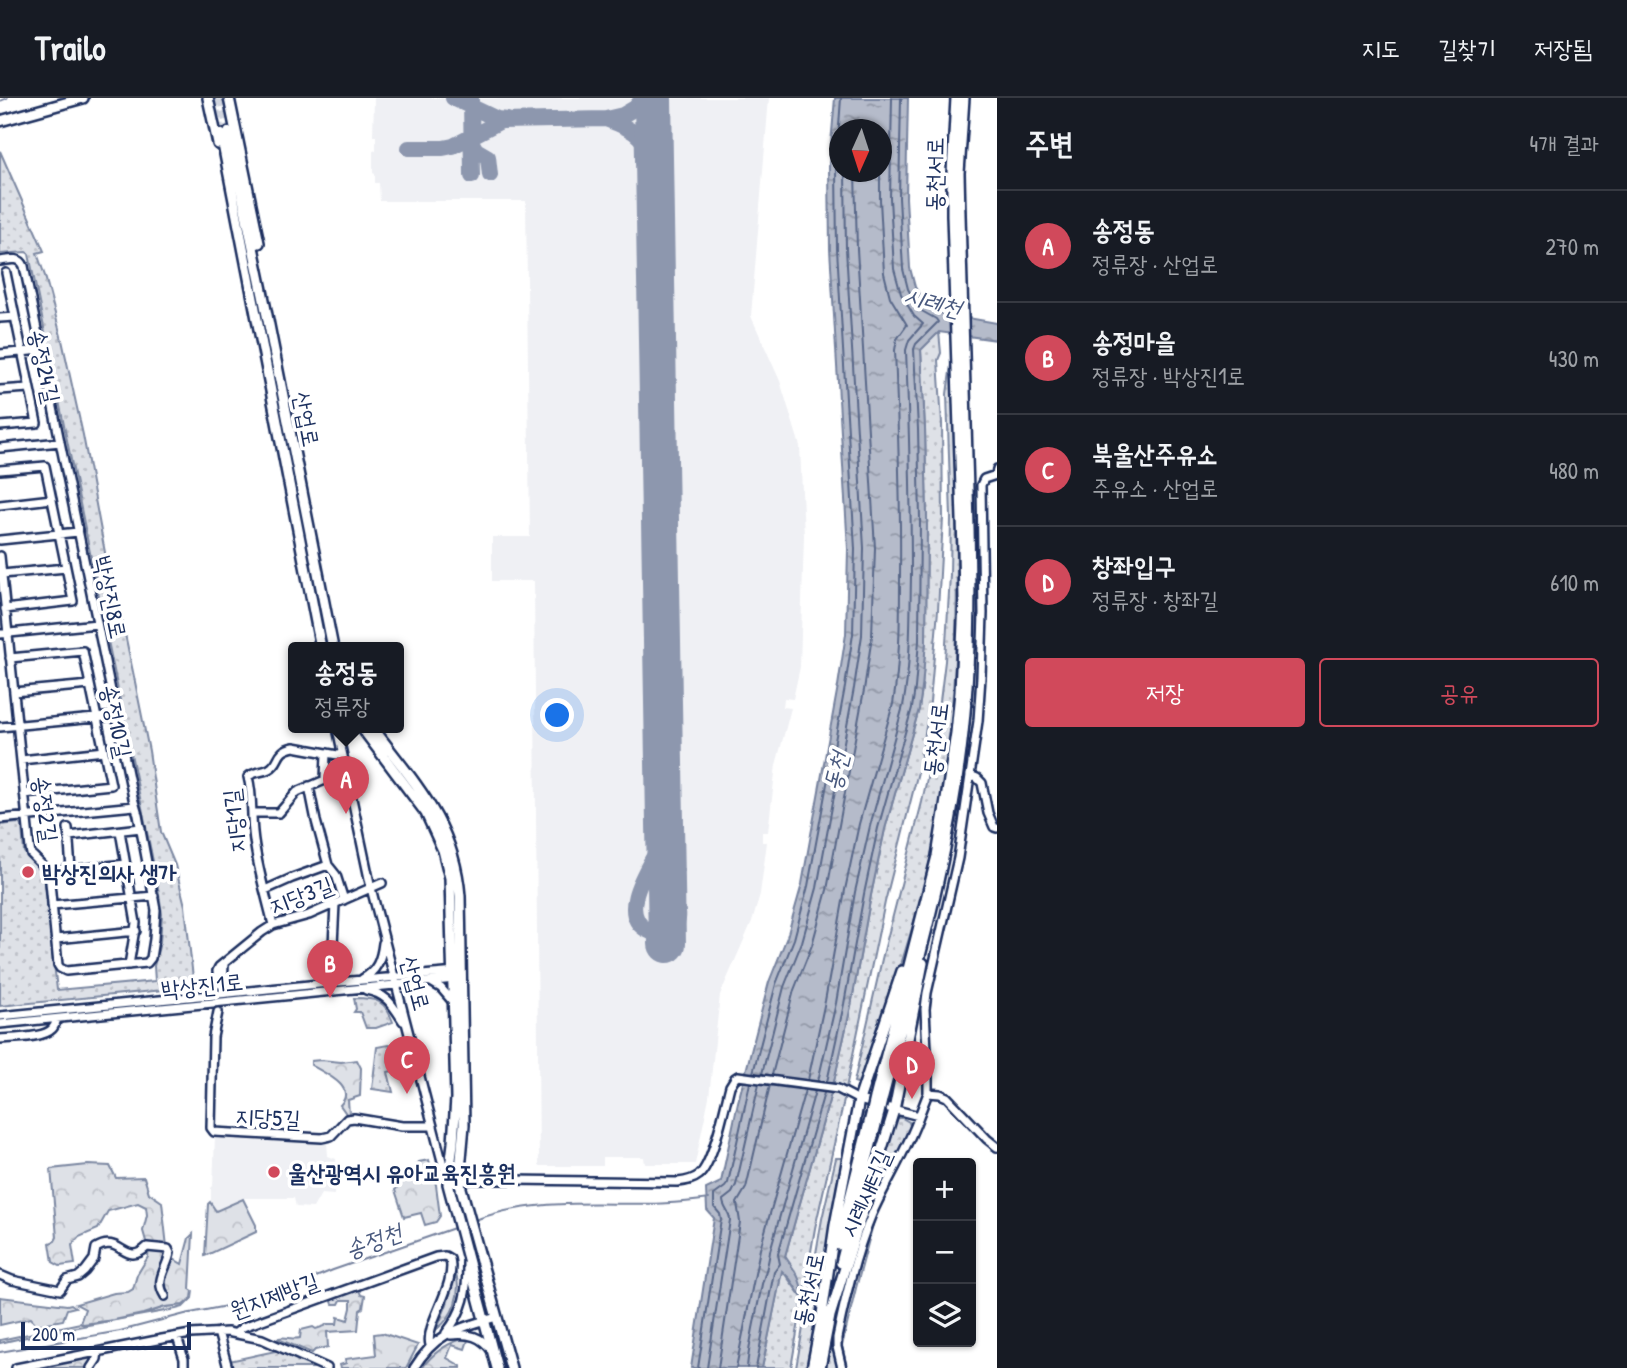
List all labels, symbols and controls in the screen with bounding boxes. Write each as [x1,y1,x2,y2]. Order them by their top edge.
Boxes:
text: Trailo [35,26,106,70]
text: 지도 [1362,32,1400,64]
text: 길찾기 [1438,32,1496,64]
text: 저장됨 [1534,32,1592,64]
north arrow [829,119,892,182]
text: 주변 [1025,123,1073,163]
text: 4개 결과 [1530,128,1599,159]
street label: 동천서로 [918,137,950,211]
text: 송정동 [1092,212,1155,247]
text: A [1042,231,1054,262]
text: 270 m [1546,231,1599,262]
text: 정류장 · 산업로 [1092,248,1218,279]
water label: 시례천 [901,278,968,325]
text: 송정마을 [1092,324,1176,359]
street label: 송정24길 [22,326,68,406]
text: B [1042,343,1054,374]
text: 430 m [1549,343,1599,374]
text: 정류장 · 박상진1로 [1092,360,1245,391]
street label: 산업로 [286,389,328,449]
text: 북울산주유소 [1092,436,1218,471]
text: C [1042,455,1054,486]
text: 480 m [1549,455,1599,486]
text: 주유소 · 산업로 [1092,472,1218,503]
text: 창좌입구 [1092,548,1176,583]
street label: 박상진8로 [87,553,135,641]
text: D [1043,567,1053,598]
text: 610 m [1550,567,1599,598]
text: 정류장 · 창좌길 [1092,584,1218,615]
popup [288,642,404,733]
text: 송정동 [315,654,377,689]
button: 저장 [1025,658,1305,727]
button: 공유 [1319,658,1599,727]
street label: 송정10길 [94,681,140,761]
text: 정류장 [315,690,370,721]
your location [540,698,574,732]
street label: 동천서로 [915,700,955,778]
water label: 동천 [815,746,856,794]
pin: A [323,756,369,814]
street label: 송정2길 [26,774,66,844]
street label: 지당1길 [215,788,253,854]
place label: 박상진의사 생가 [42,857,177,888]
marker: 박상진의사 생가 [20,864,36,880]
street label: 지당3길 [265,869,337,921]
pin: B [307,940,353,998]
street label: 산업로 [394,952,438,1014]
street label: 박상진1로 [159,965,245,1005]
pin: C [384,1036,430,1094]
pin: D [889,1041,935,1099]
street label: 지당5길 [235,1100,301,1134]
street label: 시례새터길 [832,1144,898,1242]
place label: 울산광역시 유아교육진흥원 [288,1157,515,1188]
map controls [913,1158,976,1347]
button: + [913,1158,976,1221]
marker: 울산광역시 유아교육진흥원 [266,1164,282,1180]
water label: 송정천 [340,1214,408,1265]
button: − [913,1221,976,1284]
street label: 동천서로 [785,1250,831,1328]
street label: 원지제방길 [225,1265,323,1325]
button: layers [913,1284,976,1347]
scale bar [21,1319,191,1351]
text: 200 m [32,1321,75,1347]

